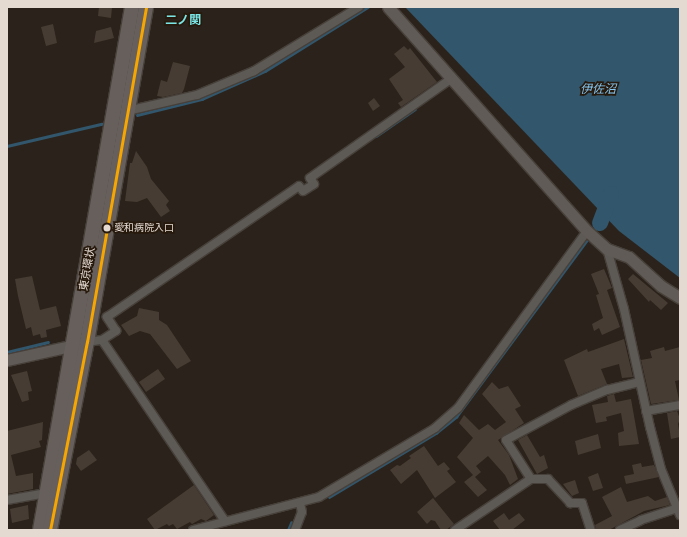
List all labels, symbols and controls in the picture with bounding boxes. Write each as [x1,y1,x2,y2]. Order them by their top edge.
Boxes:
district label: 二ノ関 [165,13,201,27]
water label: 伊佐沼 [580,82,616,96]
place label: 愛和病院入口 [114,222,174,234]
marker: 愛和病院入口 [102,223,112,233]
street label: 東京環状 [77,246,97,292]

